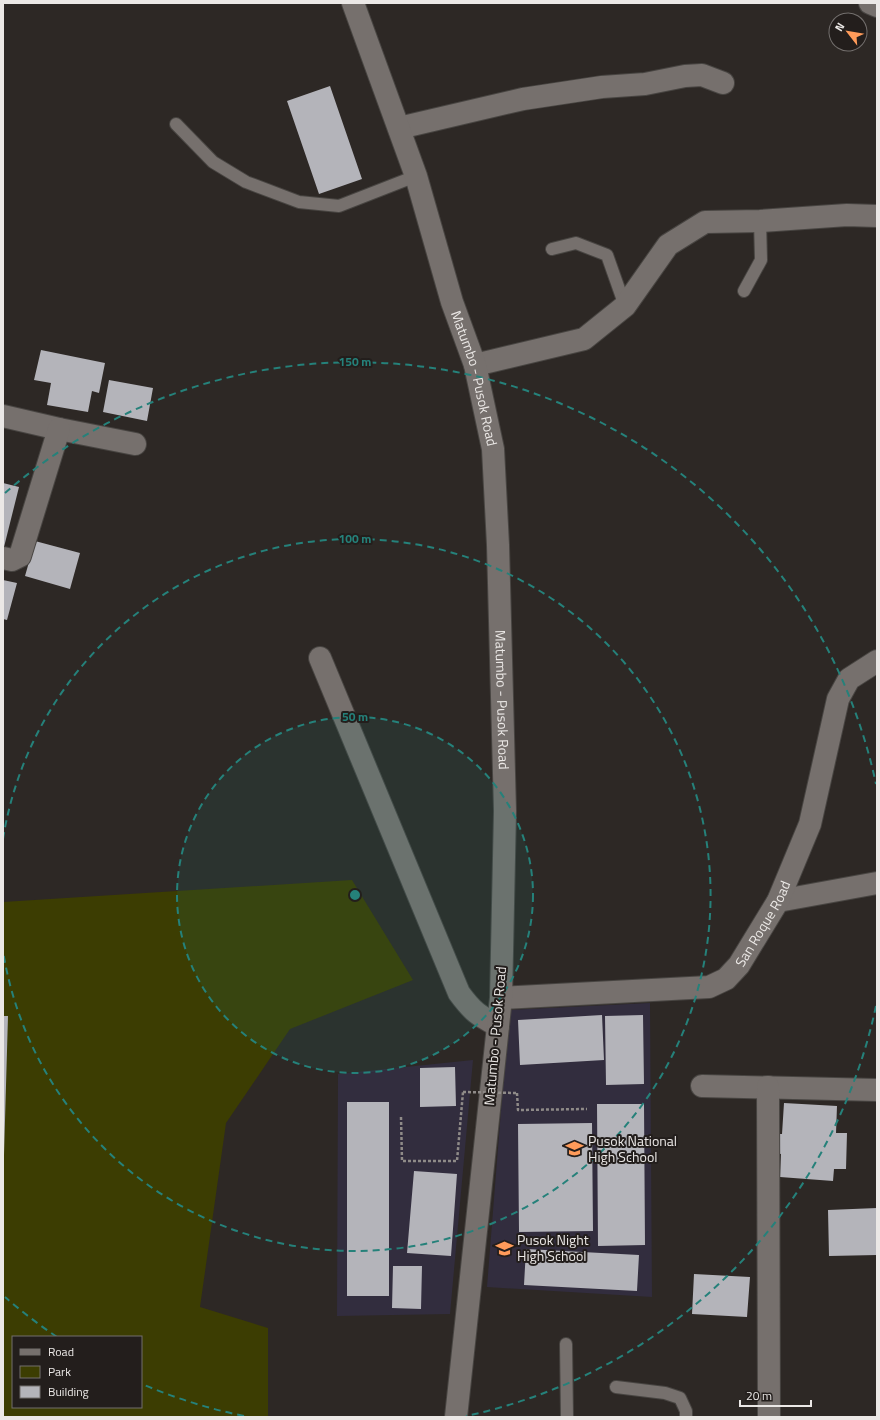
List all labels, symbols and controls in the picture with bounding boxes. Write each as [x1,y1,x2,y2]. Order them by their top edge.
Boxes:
north arrow [828,12,868,52]
text: N [831,19,848,34]
street label: Matumbo - Pusok Road [446,308,503,448]
text: 150 m [339,352,371,371]
text: 100 m [339,529,371,548]
street label: Matumbo - Pusok Road [490,630,515,770]
text: 50 m [342,707,368,726]
street label: San Roque Road [729,877,795,971]
centre of rings [348,888,362,902]
street label: Matumbo - Pusok Road [478,966,511,1106]
place label: Pusok National High School [588,1130,677,1167]
school or university icon: Pusok National High School [565,1139,585,1159]
place label: Pusok Night High School [517,1229,589,1266]
school or university icon: Pusok Night High School [494,1238,514,1258]
legend [12,1336,142,1408]
text: Road [48,1342,74,1361]
text: Park [48,1362,71,1381]
text: Building [48,1382,89,1401]
scale bar [740,1382,811,1408]
text: 20 m [746,1386,772,1405]

